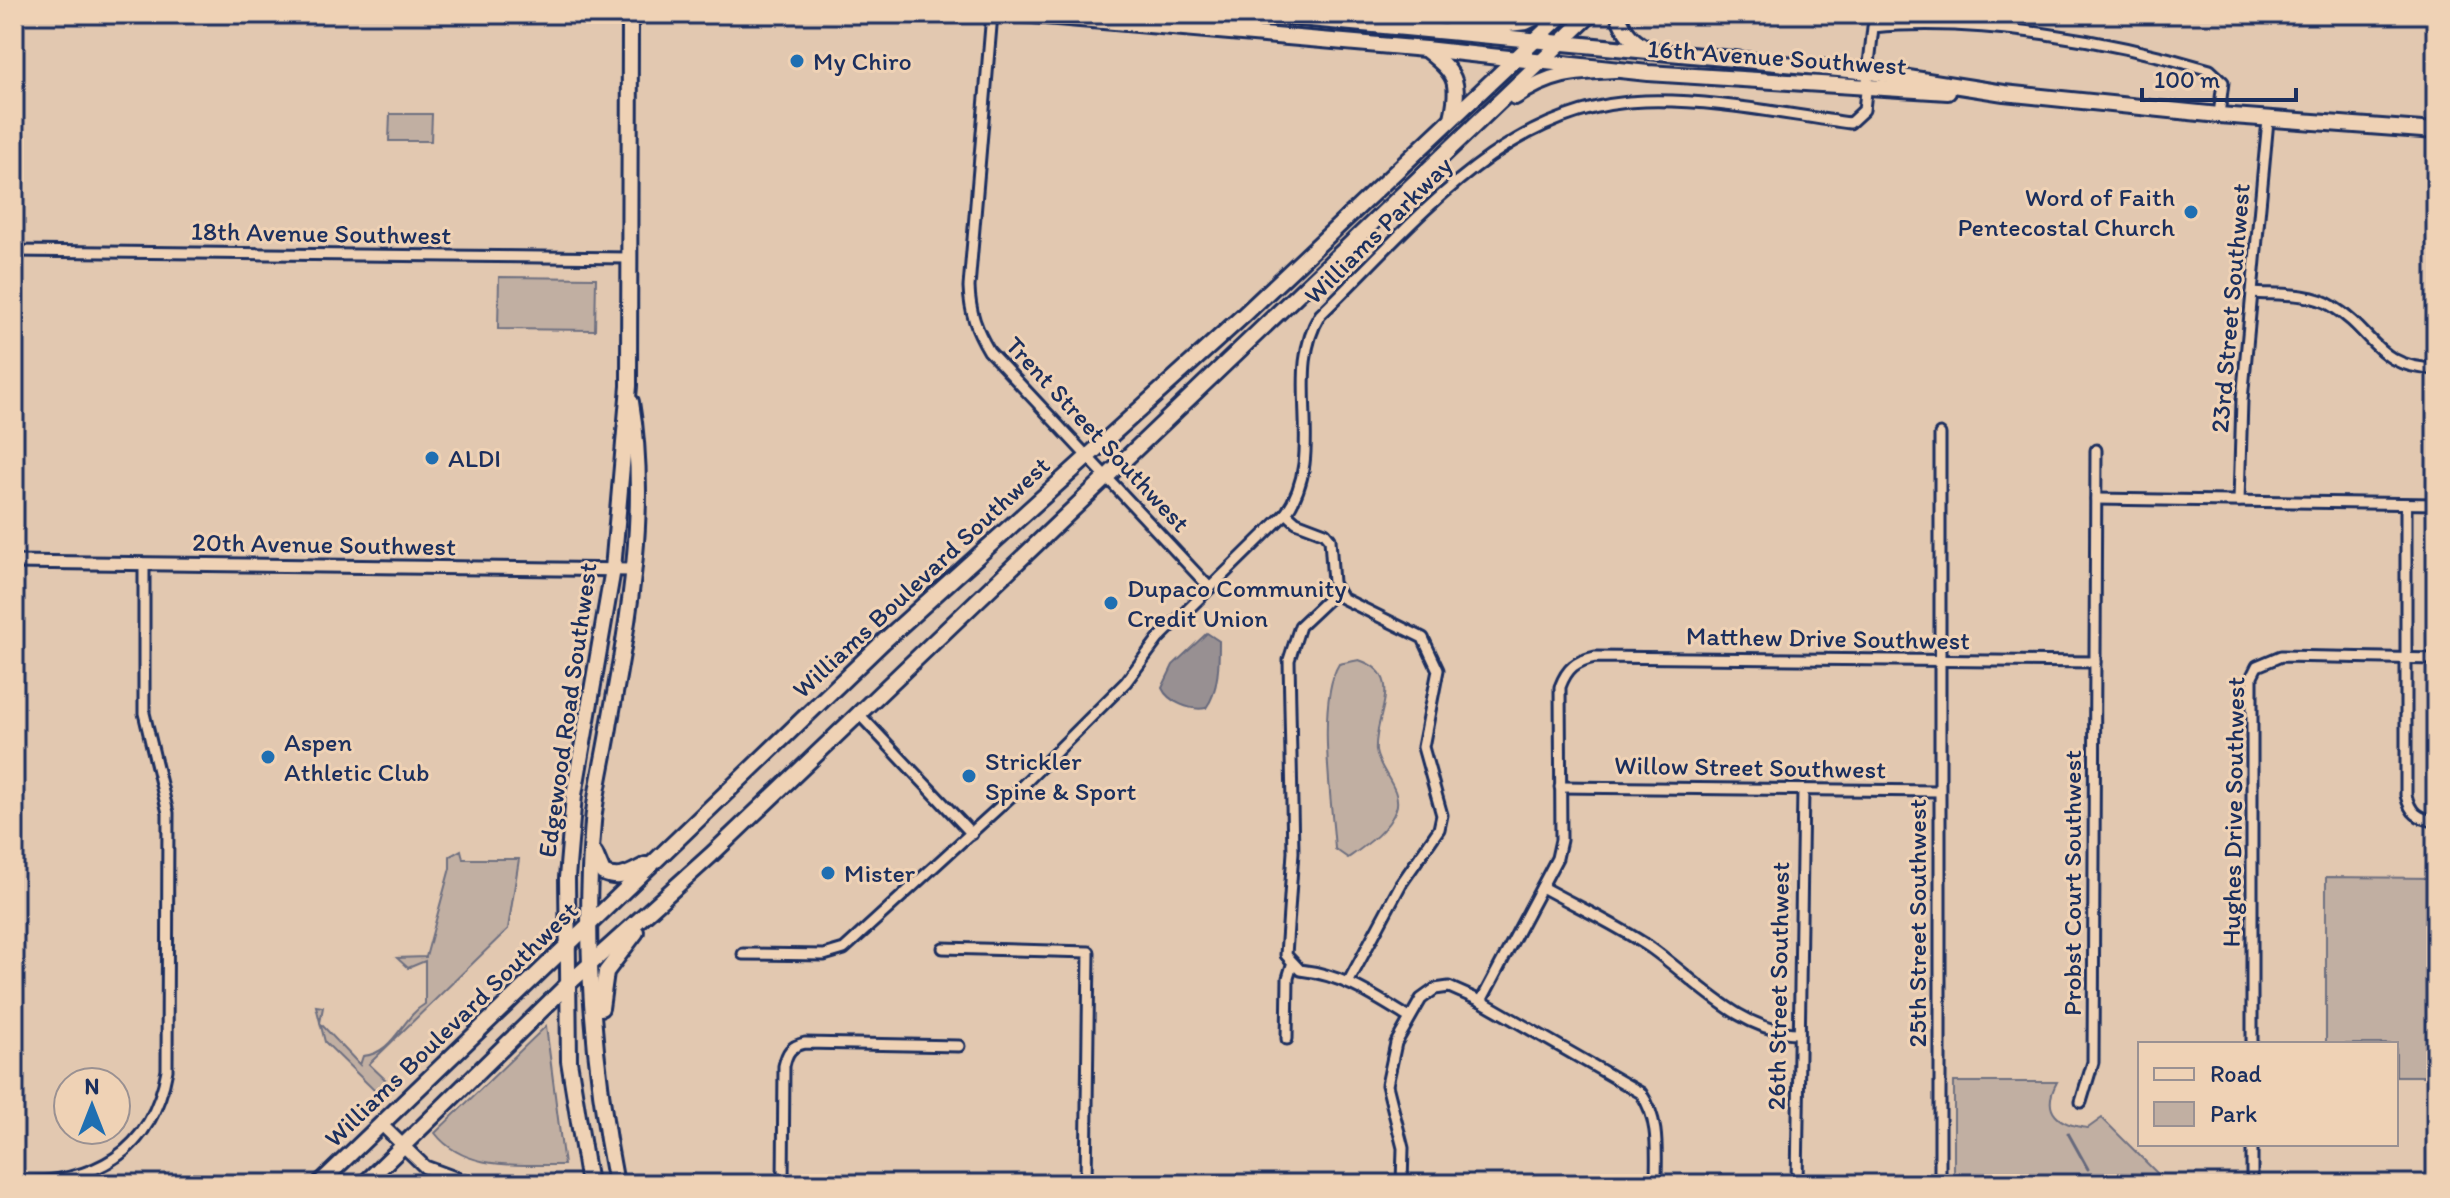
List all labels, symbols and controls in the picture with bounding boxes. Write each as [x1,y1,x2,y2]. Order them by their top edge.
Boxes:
street label: 16th Avenue Southwest [1646,32,1908,82]
place label: My Chiro [813,45,912,77]
marker: My Chiro [788,52,806,70]
scale bar [2142,52,2296,102]
text: 100 m [2154,65,2220,94]
street label: Williams Parkway [1297,149,1459,311]
place label: Word of Faith Pentecostal Church [1957,181,2175,243]
street label: 23rd Street Southwest [2203,182,2257,434]
marker: Word of Faith Pentecostal Church [2182,203,2200,221]
street label: 18th Avenue Southwest [191,215,452,251]
street label: Trent Street Southwest [999,329,1197,539]
place label: ALDI [448,442,501,474]
marker: ALDI [423,449,441,467]
street label: Williams Boulevard Southwest [786,449,1057,705]
street label: 20th Avenue Southwest [192,526,456,562]
street label: Edgewood Road Southwest [530,560,604,860]
place label: Dupaco Community Credit Union [1127,572,1346,634]
marker: Dupaco Community Credit Union [1102,594,1120,612]
street label: Matthew Drive Southwest [1686,620,1971,656]
street label: Hughes Drive Southwest [2215,676,2251,948]
place label: Aspen Athletic Club [284,726,430,788]
place label: Strickler Spine & Sport [985,745,1137,807]
marker: Aspen Athletic Club [259,748,277,766]
street label: Willow Street Southwest [1614,749,1886,785]
street label: Probst Court Southwest [2056,750,2088,1016]
marker: Strickler Spine & Sport [960,767,978,785]
street label: 25th Street Southwest [1901,798,1933,1047]
place label: Mister [844,857,916,889]
street label: 26th Street Southwest [1760,861,1796,1111]
marker: Mister [819,864,837,882]
street label: Williams Boulevard Southwest [317,894,585,1154]
legend [2138,1042,2398,1146]
text: Road [2210,1059,2262,1088]
north arrow [52,1066,132,1146]
text: N [85,1073,99,1100]
text: Park [2210,1099,2257,1128]

